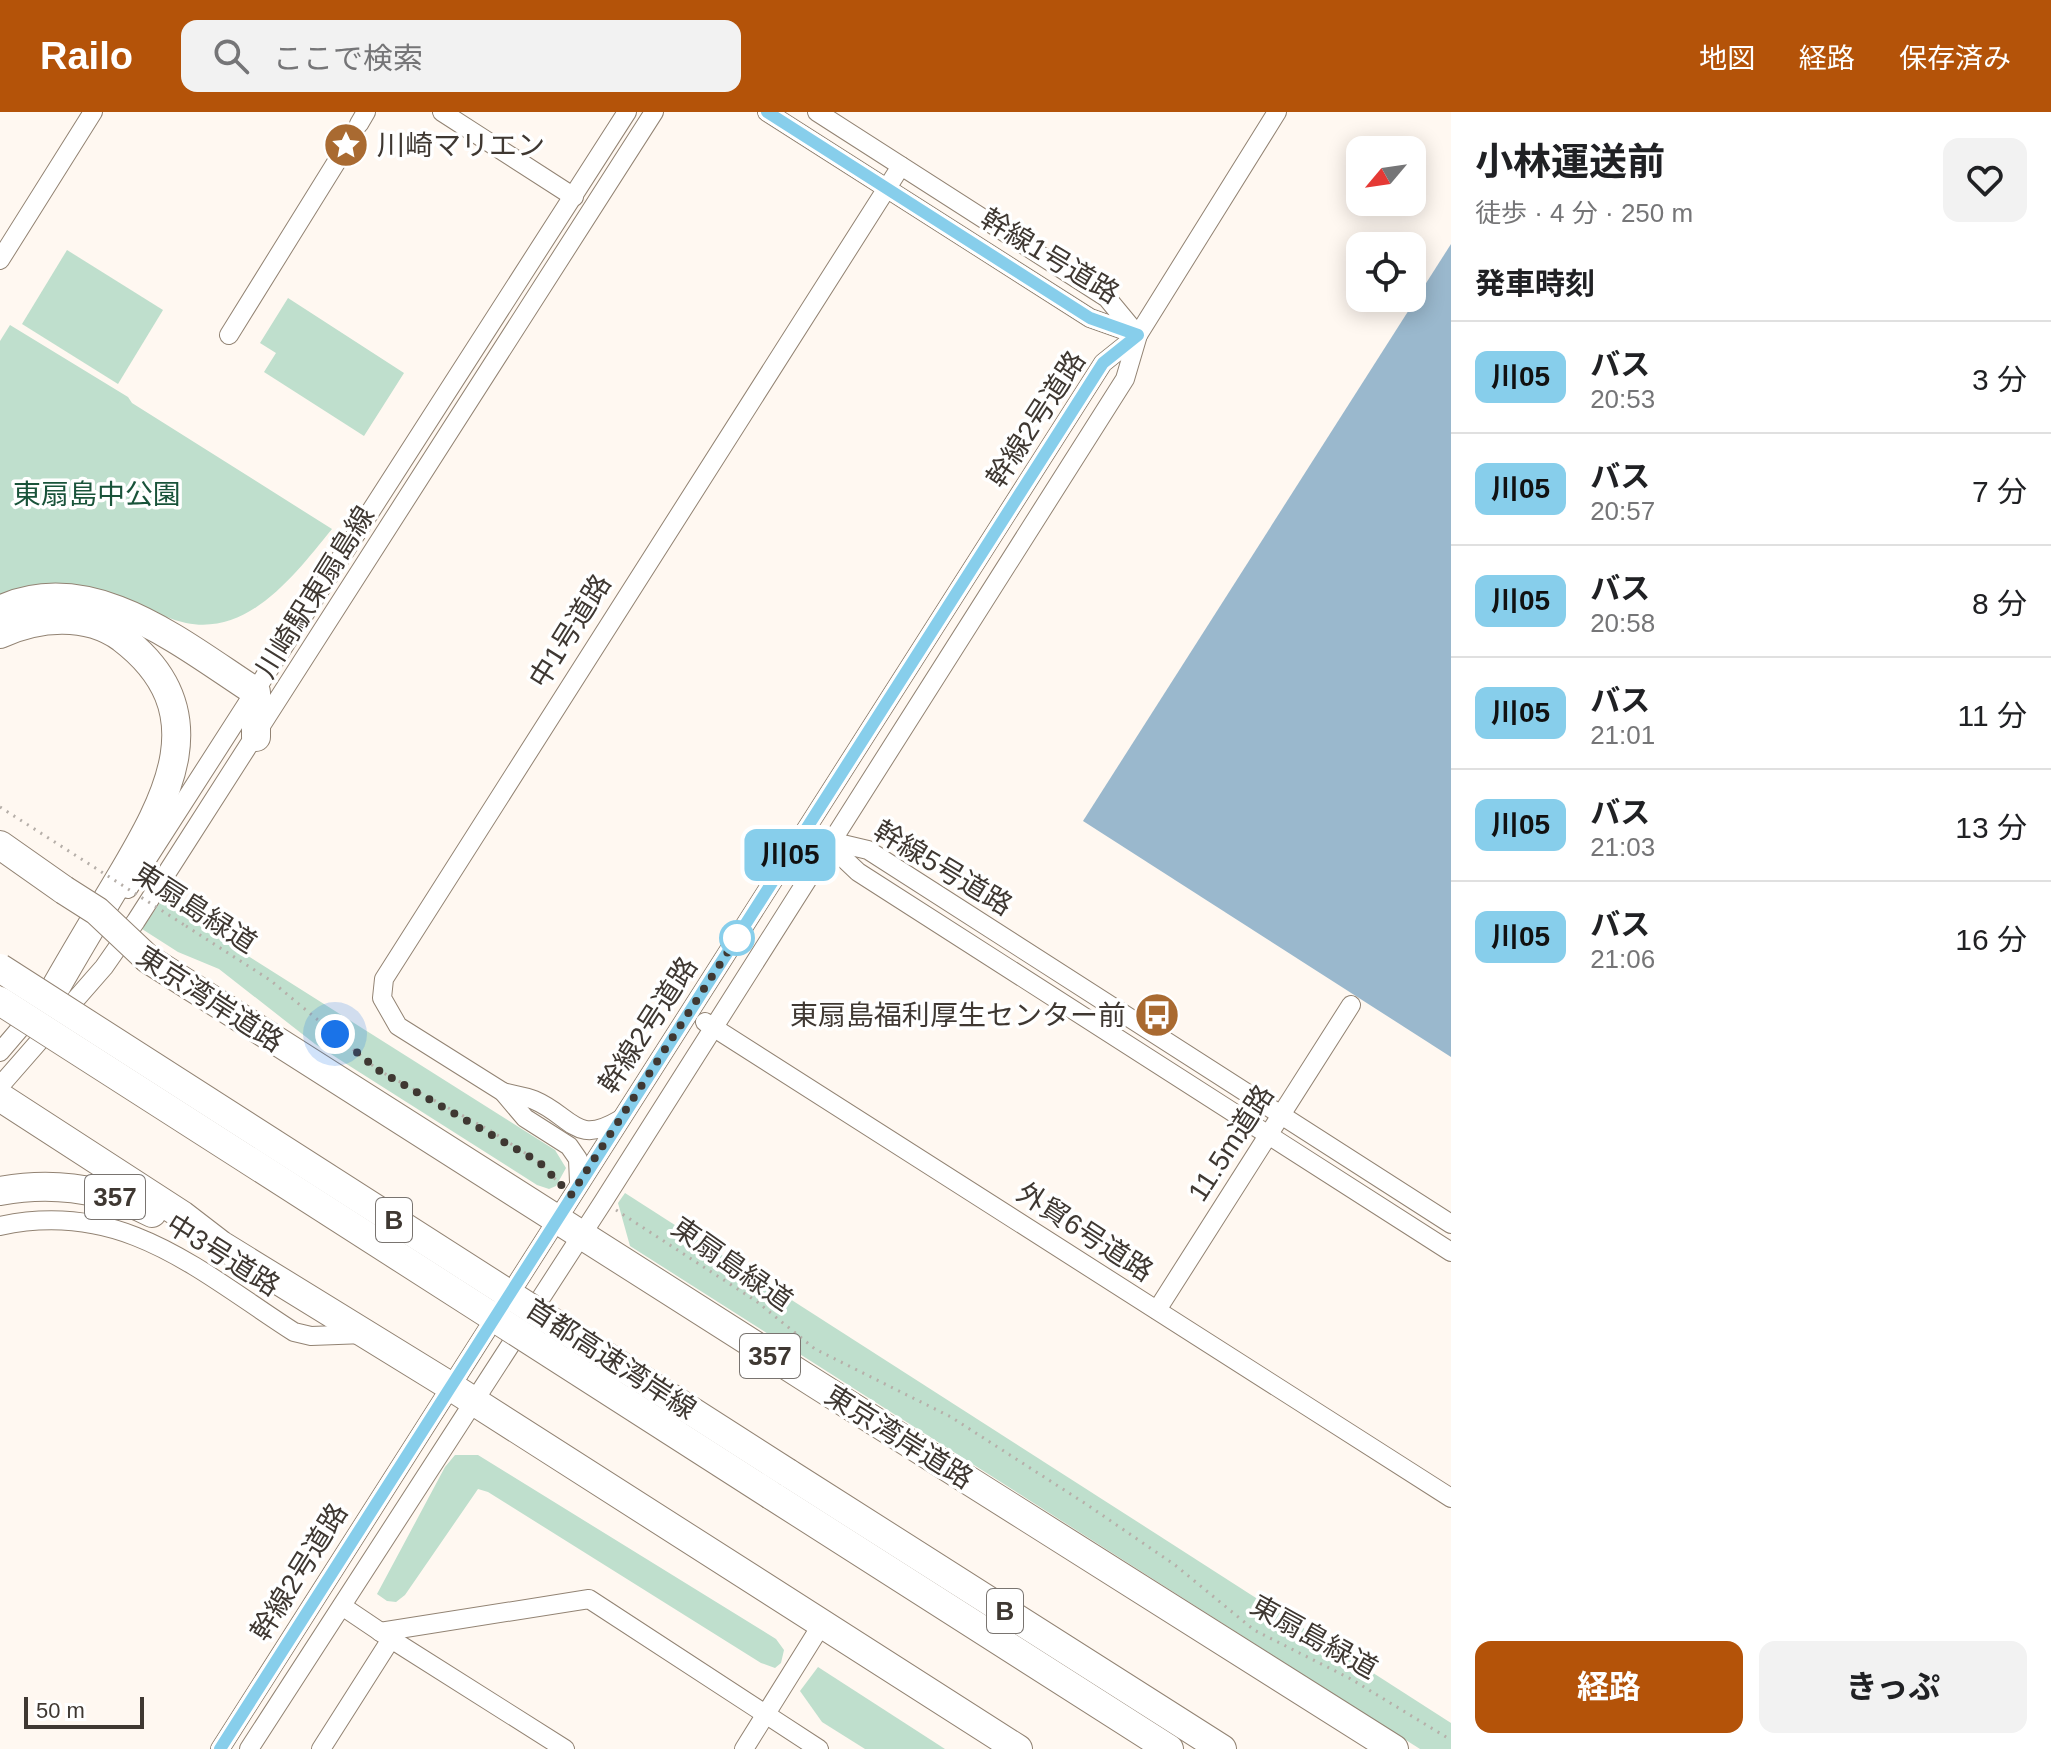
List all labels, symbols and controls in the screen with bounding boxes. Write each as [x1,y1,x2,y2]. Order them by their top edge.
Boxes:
search box [181,20,741,92]
icon: search [209,34,253,78]
text: Railo [40,35,133,77]
text: ここで検索 [273,42,423,75]
text: 地図 [1699,43,1755,74]
text: 経路 [1799,43,1855,74]
text: 保存済み [1899,43,2011,74]
place icon: 川崎マリエン [322,121,370,169]
place label: 川崎マリエン [377,130,545,161]
north arrow [1346,136,1426,216]
map controls [1346,136,1426,312]
button: heart [1943,138,2027,222]
text: 小林運送前 [1475,141,1665,183]
text: 徒歩 · 4 分 · 250 m [1475,198,1693,228]
street label: 幹線1号道路 [975,203,1125,309]
button: locate [1346,232,1426,312]
text: 発車時刻 [1475,267,1595,300]
street label: 幹線2号道路 [981,345,1091,493]
text: バス [1590,348,1650,381]
text: 川05 [1491,361,1550,392]
text: 3 分 [1972,363,2027,396]
text: 20:53 [1590,384,1655,414]
text: バス [1590,460,1650,493]
text: 川05 [1491,473,1550,504]
text: 7 分 [1972,475,2027,508]
park label: 東扇島中公園 [13,479,181,510]
text: 20:57 [1590,496,1655,526]
street label: 川崎駅東扇島線 [250,501,380,683]
street label: 中1号道路 [523,569,617,693]
text: バス [1590,572,1650,605]
text: 川05 [1491,585,1550,616]
text: 8 分 [1972,587,2027,620]
text: 20:58 [1590,608,1655,638]
text: バス [1590,684,1650,717]
text: 川05 [1491,697,1550,728]
text: 11 分 [1958,699,2027,732]
text: 21:01 [1590,720,1655,750]
text: バス [1590,796,1650,829]
text: 川05 [1491,809,1550,840]
text: 13 分 [1955,811,2027,844]
street label: 幹線5号道路 [868,815,1018,921]
line badge: 川05 [744,829,836,881]
text: 21:03 [1590,832,1655,862]
text: 川05 [760,839,820,870]
street label: 東扇島緑道 [128,857,262,959]
text: バス [1590,908,1650,941]
unlabelled marker [720,921,754,955]
text: 川05 [1491,921,1550,952]
text: 16 分 [1955,923,2027,956]
street label: 東京湾岸道路 [131,940,289,1058]
text: 21:06 [1590,944,1655,974]
street label: 幹線2号道路 [593,951,703,1099]
bus stop icon: 東扇島福利厚生センター前 [1133,991,1181,1039]
place label: 東扇島福利厚生センター前 [790,1000,1126,1031]
your location [315,1014,355,1054]
street label: 11.5m道路 [1182,1079,1280,1207]
road number: 357 [85,1175,145,1219]
street label: 外貿6号道路 [1011,1177,1159,1287]
road number: B [376,1198,412,1242]
street label: 中3号道路 [161,1208,285,1302]
street label: 東扇島緑道 [666,1211,798,1317]
street label: 首都高速湾岸線 [520,1293,702,1425]
road number: 357 [740,1334,800,1378]
street label: 東京湾岸道路 [820,1379,978,1495]
street label: 幹線2号道路 [245,1498,353,1646]
road number: B [987,1589,1023,1633]
street label: 東扇島緑道 [1245,1590,1383,1684]
button: 経路 [1475,1641,1743,1733]
button: きっぷ [1759,1641,2027,1733]
scale bar [24,1693,144,1729]
text: 50 m [36,1698,85,1723]

